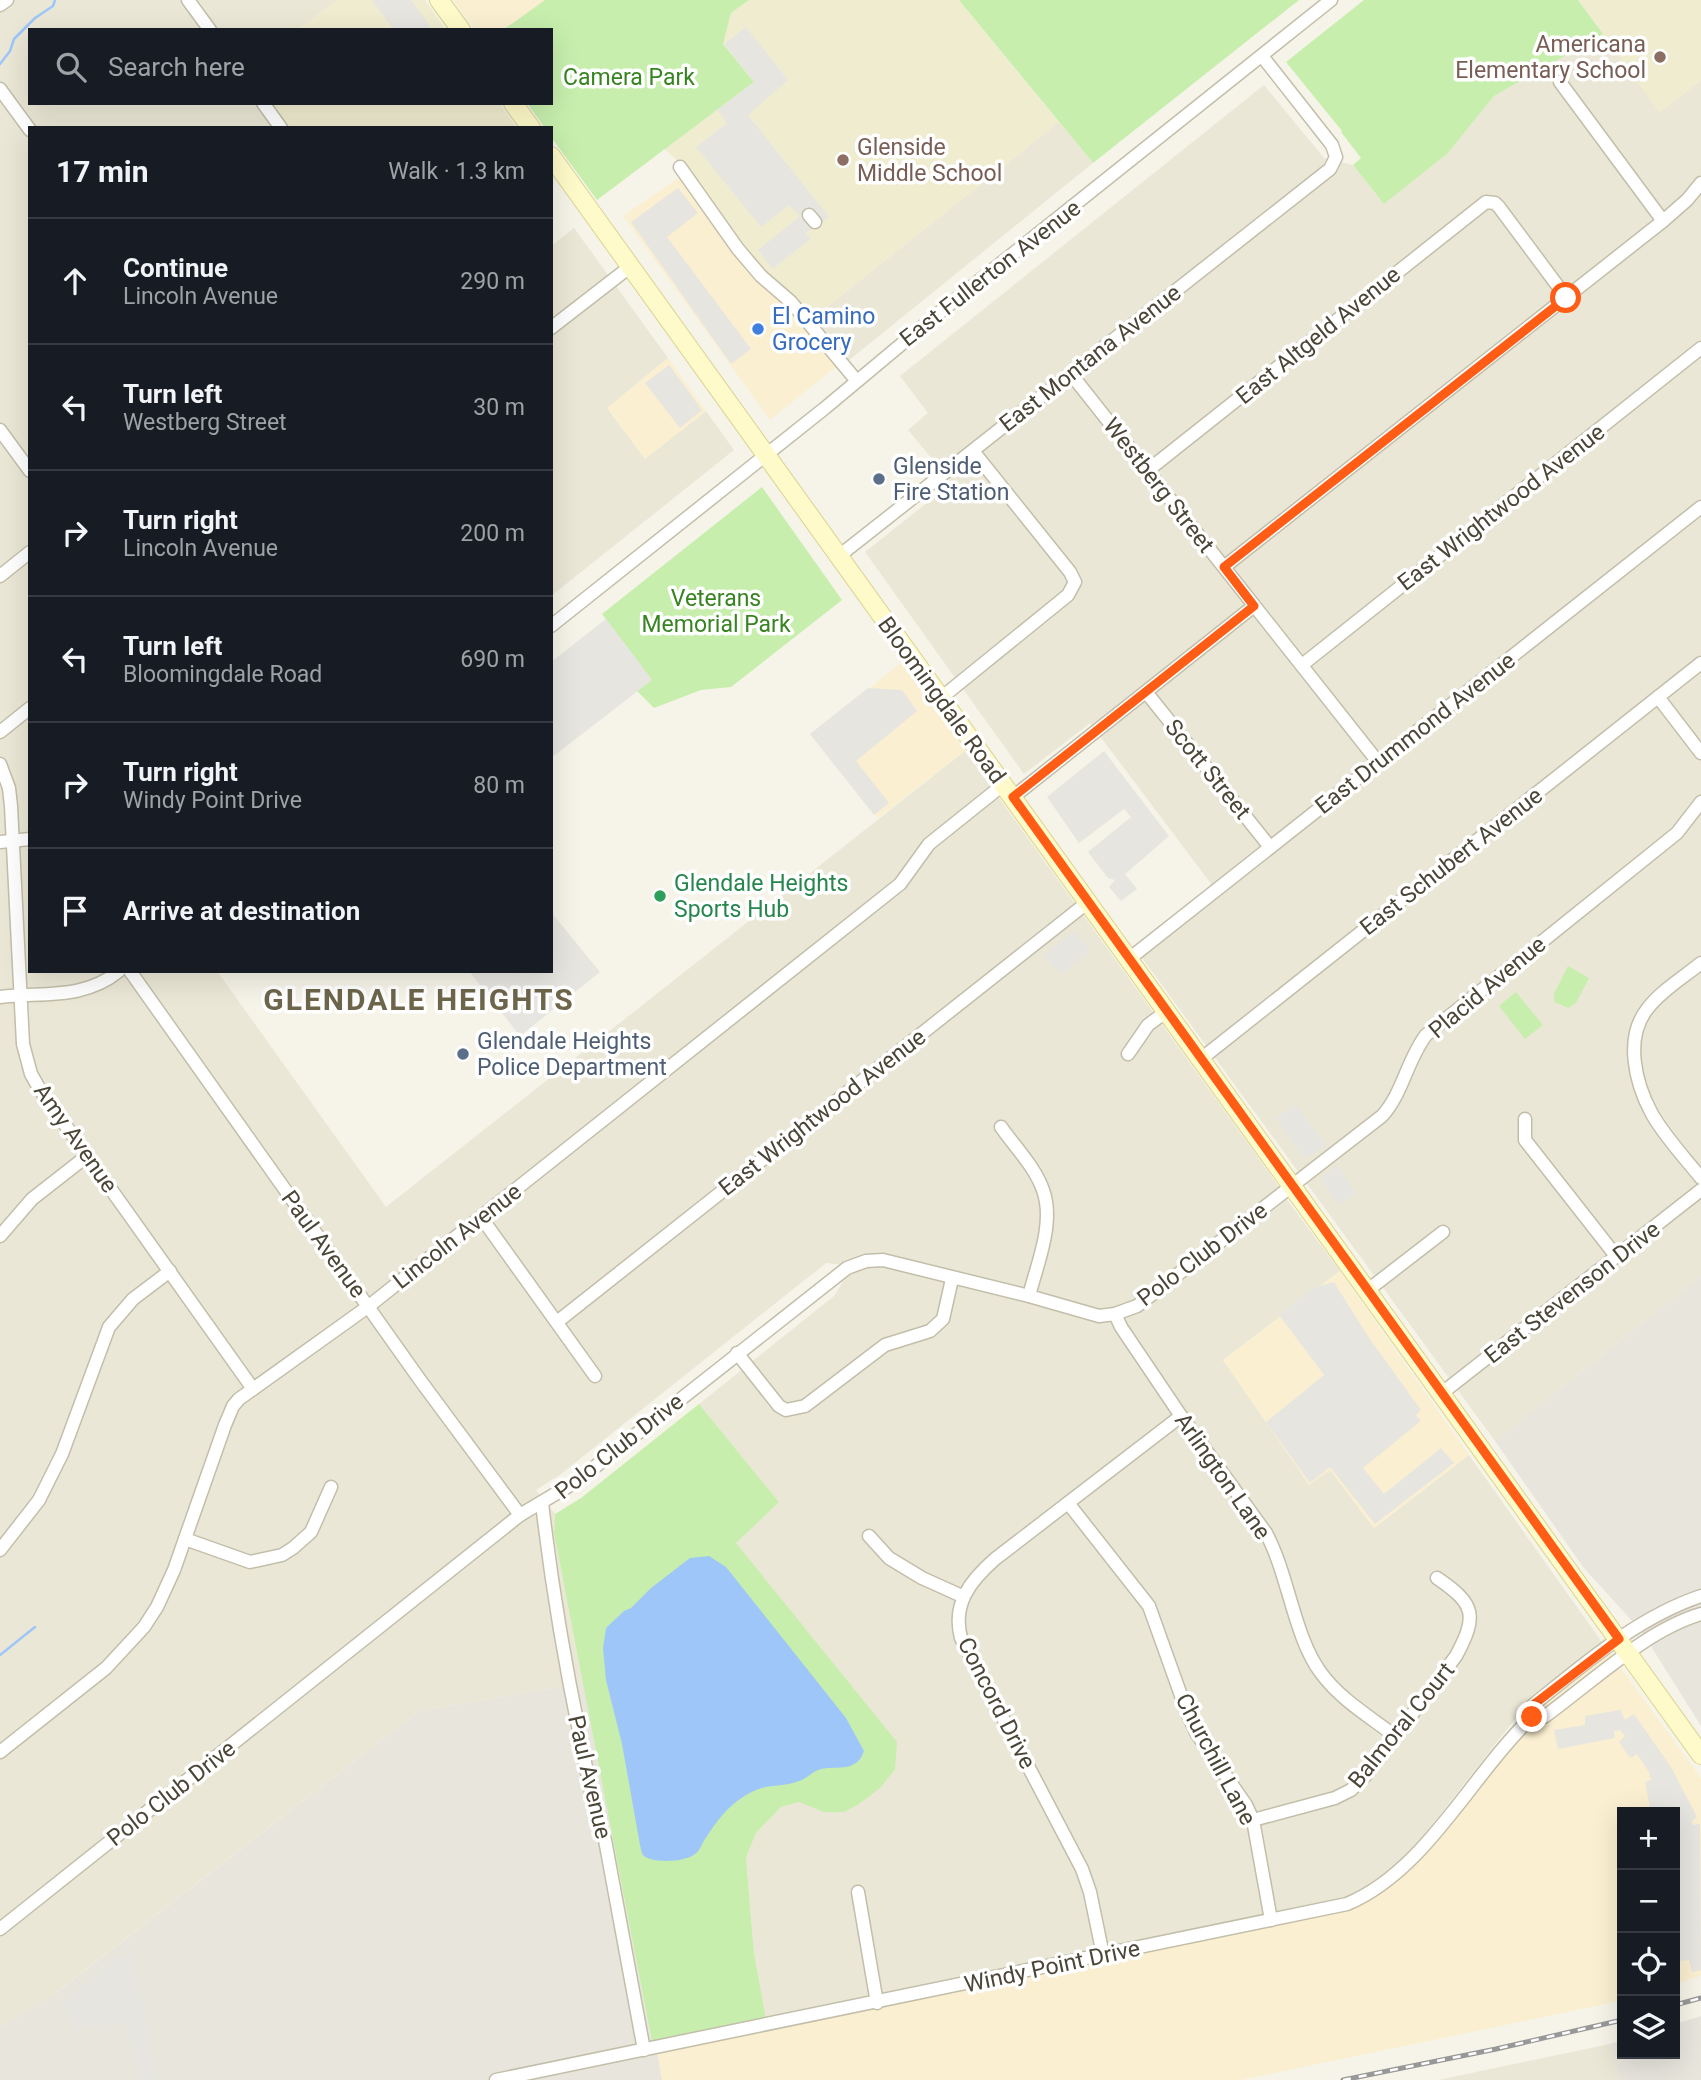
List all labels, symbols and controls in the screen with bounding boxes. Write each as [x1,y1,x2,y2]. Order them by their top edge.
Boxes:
search box [28,28,553,105]
place label: Americana Elementary School [1455,31,1646,84]
icon: search [52,48,90,86]
marker: Americana Elementary School [1652,49,1668,65]
text: Search here [108,52,245,82]
park label: Camera Park [563,64,695,91]
place label: Glenside Middle School [857,134,1002,187]
marker: Glenside Middle School [835,152,851,168]
text: 17 min [56,154,149,189]
text: Walk · 1.3 km [388,158,525,185]
street label: East Fullerton Avenue [895,195,1086,352]
text: Continue [123,253,228,283]
street label: East Altgeld Avenue [1231,261,1406,410]
icon: ahead [56,262,94,300]
text: 290 m [460,268,525,295]
street label: East Montana Avenue [994,279,1186,438]
route start [1550,282,1581,313]
text: Lincoln Avenue [123,283,278,310]
place label: El Camino Grocery [772,303,875,356]
marker: El Camino Grocery [750,321,766,337]
text: Turn left [123,379,222,409]
icon: left [56,388,94,426]
text: 30 m [473,394,525,421]
text: Westberg Street [123,409,287,436]
street label: Westberg Street [1098,413,1220,558]
street label: East Wrightwood Avenue [1393,418,1610,596]
place label: Glenside Fire Station [893,453,1009,506]
marker: Glenside Fire Station [871,471,887,487]
text: Turn right [123,505,238,535]
icon: right [56,514,94,552]
text: 200 m [460,520,525,547]
text: Lincoln Avenue [123,535,278,562]
park label: Veterans Memorial Park [641,585,791,638]
street label: Bloomingdale Road [872,612,1011,789]
text: Turn left [123,631,222,661]
icon: left [56,640,94,678]
text: 690 m [460,646,525,673]
street label: East Drummond Avenue [1310,647,1521,820]
text: Bloomingdale Road [123,661,322,688]
street label: Scott Street [1159,714,1256,825]
text: Turn right [123,757,238,787]
icon: right [56,766,94,804]
text: 80 m [473,772,525,799]
street label: East Schubert Avenue [1355,782,1548,941]
text: Windy Point Drive [123,787,302,814]
place label: Glendale Heights Sports Hub [674,870,848,923]
marker: Glendale Heights Sports Hub [652,888,668,904]
icon: arrive [56,892,94,930]
text: Arrive at destination [123,896,360,926]
street label: Placid Avenue [1423,931,1551,1044]
district label: GLENDALE HEIGHTS [263,982,575,1017]
street label: East Wrightwood Avenue [714,1023,931,1201]
place label: Glendale Heights Police Department [477,1028,667,1081]
marker: Glendale Heights Police Department [455,1046,471,1062]
street label: Amy Avenue [28,1079,123,1198]
street label: Lincoln Avenue [388,1178,527,1295]
street label: Paul Avenue [276,1185,372,1303]
street label: Polo Club Drive [1132,1197,1272,1312]
street label: East Stevenson Drive [1479,1216,1665,1369]
street label: Polo Club Drive [550,1388,689,1505]
street label: Arlington Lane [1169,1408,1276,1545]
street label: Concord Drive [952,1633,1041,1773]
street label: Balmoral Court [1343,1657,1460,1793]
street label: Churchill Lane [1170,1689,1261,1830]
route end [1516,1701,1547,1732]
street label: Paul Avenue [562,1713,617,1842]
street label: Polo Club Drive [102,1735,241,1852]
map controls [1617,1807,1680,2059]
button: + [1617,1807,1680,1870]
button: − [1617,1870,1680,1933]
button: locate [1617,1933,1680,1996]
street label: Windy Point Drive [962,1935,1142,1998]
button: layers [1617,1996,1680,2059]

